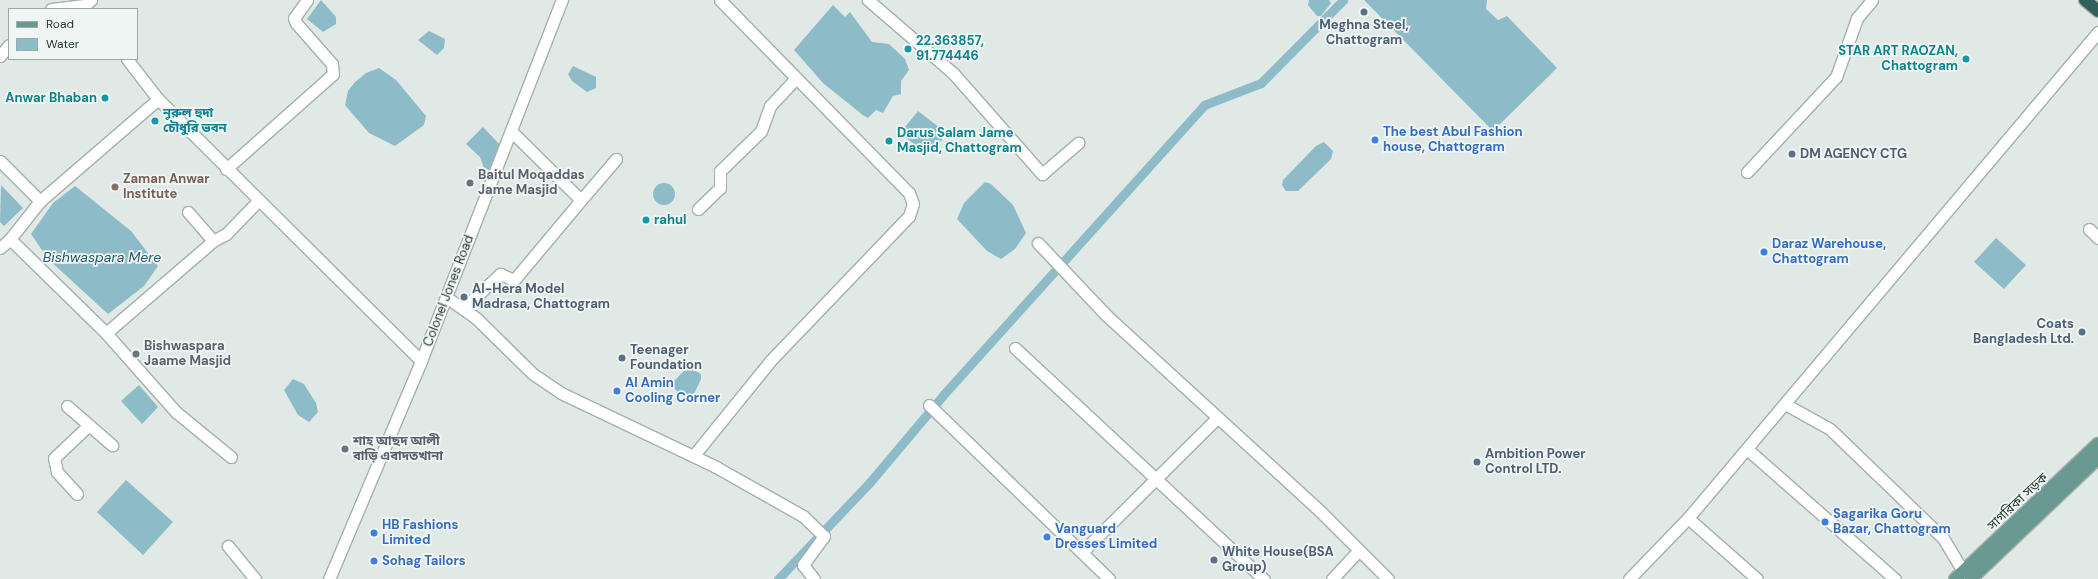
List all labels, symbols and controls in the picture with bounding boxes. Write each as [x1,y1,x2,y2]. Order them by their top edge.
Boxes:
marker: Meghna Steel, Chattogram [1359,7,1369,17]
legend [8,8,138,60]
text: Road [46,16,74,32]
place label: Meghna Steel, Chattogram [1319,18,1409,49]
place label: 22.363857, 91.774446 [916,34,984,65]
text: Water [46,36,79,52]
marker: 22.363857, 91.774446 [903,44,913,54]
place label: STAR ART RAOZAN, Chattogram [1838,44,1958,75]
marker: STAR ART RAOZAN, Chattogram [1961,54,1971,64]
place label: Anwar Bhaban [5,90,97,106]
marker: Anwar Bhaban [100,93,110,103]
place label: নুরুল হুদা চৌধুরি ভবন [163,106,227,137]
marker: নুরুল হুদা চৌধুরি ভবন [150,116,160,126]
place label: The best Abul Fashion house, Chattogram [1383,125,1522,156]
place label: Darus Salam Jame Masjid, Chattogram [897,126,1022,157]
marker: The best Abul Fashion house, Chattogram [1370,135,1380,145]
marker: Darus Salam Jame Masjid, Chattogram [884,136,894,146]
place label: DM AGENCY CTG [1800,146,1907,162]
marker: DM AGENCY CTG [1787,149,1797,159]
place label: Baitul Moqaddas Jame Masjid [478,168,585,199]
place label: Zaman Anwar Institute [123,172,210,203]
marker: Baitul Moqaddas Jame Masjid [465,178,475,188]
marker: Zaman Anwar Institute [110,182,120,192]
place label: rahul [654,212,686,228]
marker: rahul [641,215,651,225]
street label: Colonel Jones Road [421,233,477,349]
place label: Daraz Warehouse, Chattogram [1772,237,1886,268]
marker: Daraz Warehouse, Chattogram [1759,247,1769,257]
water label: Bishwaspara Mere [43,249,161,265]
place label: Al-Hera Model Madrasa, Chattogram [472,282,610,313]
marker: Al-Hera Model Madrasa, Chattogram [459,292,469,302]
place label: Coats Bangladesh Ltd. [1973,317,2074,348]
marker: Coats Bangladesh Ltd. [2077,327,2087,337]
place label: Bishwaspara Jaame Masjid [144,339,231,370]
place label: Teenager Foundation [630,343,702,374]
marker: Bishwaspara Jaame Masjid [131,349,141,359]
marker: Teenager Foundation [617,353,627,363]
place label: Al Amin Cooling Corner [625,376,720,407]
marker: Al Amin Cooling Corner [612,386,622,396]
place label: শাহ আছদ আলী বাড়ি এবাদতখানা [353,434,443,465]
marker: শাহ আছদ আলী বাড়ি এবাদতখানা [340,444,350,454]
place label: Ambition Power Control LTD. [1485,447,1586,478]
marker: Ambition Power Control LTD. [1472,457,1482,467]
street label: সাগরিকা সড়ক [1985,470,2051,534]
place label: Sagarika Goru Bazar, Chattogram [1833,507,1951,538]
marker: Sagarika Goru Bazar, Chattogram [1820,517,1830,527]
place label: HB Fashions Limited [382,518,458,549]
place label: Vanguard Dresses Limited [1055,522,1157,553]
marker: HB Fashions Limited [369,528,379,538]
marker: Vanguard Dresses Limited [1042,532,1052,542]
place label: White House(BSA Group) [1222,545,1334,576]
place label: Sohag Tailors [382,553,466,569]
marker: White House(BSA Group) [1209,555,1219,565]
marker: Sohag Tailors [369,556,379,566]

